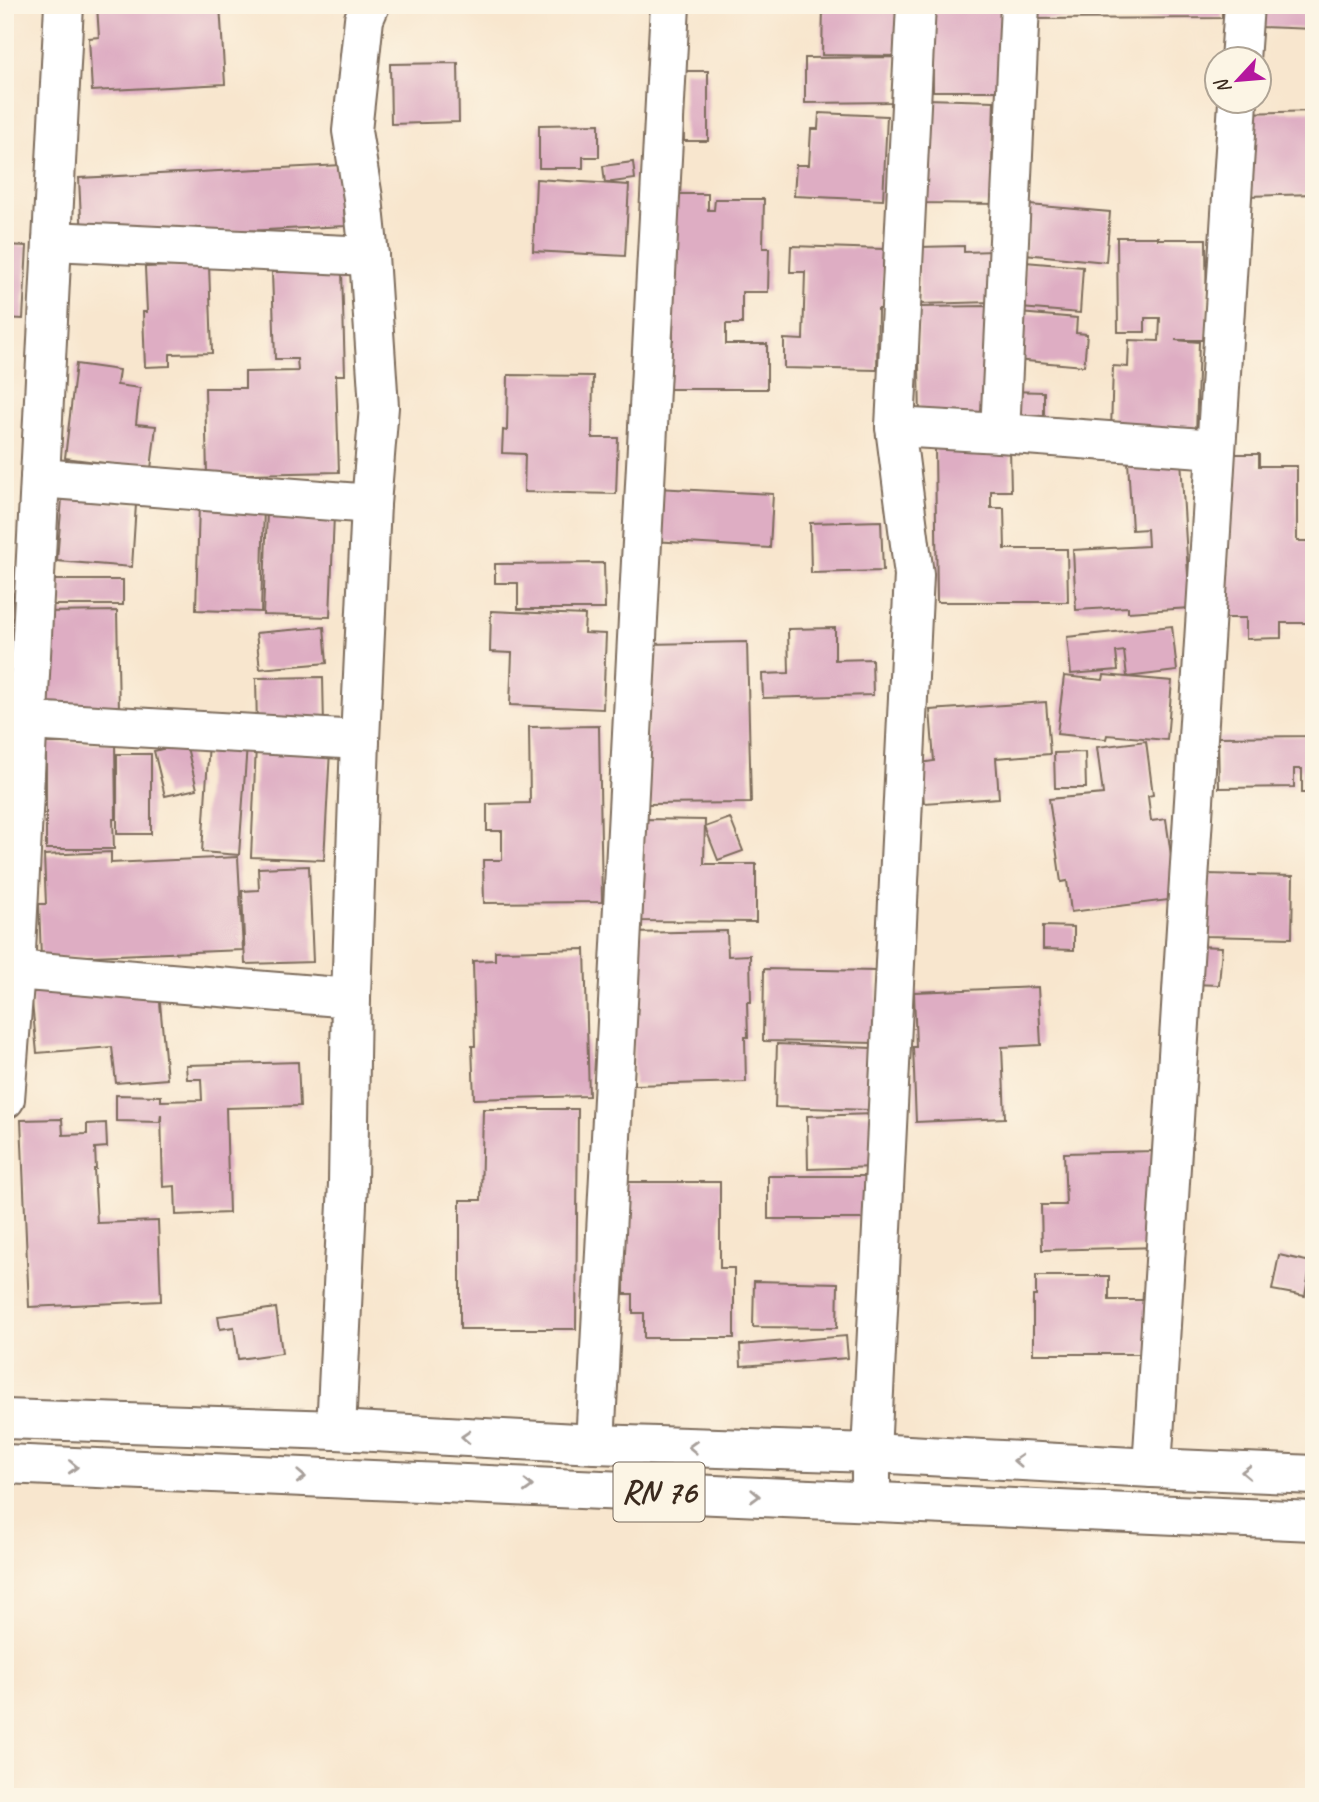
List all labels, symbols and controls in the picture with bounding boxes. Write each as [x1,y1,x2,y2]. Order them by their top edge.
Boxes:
north arrow [1204,46,1274,116]
text: N [1209,74,1237,98]
one-way arrow [460,1429,471,1444]
one-way arrow [687,1439,698,1455]
one-way arrow [1013,1454,1024,1469]
one-way arrow [68,1459,79,1474]
road number: RN 76 [614,1462,704,1522]
one-way arrow [1240,1464,1251,1479]
one-way arrow [295,1469,306,1484]
one-way arrow [523,1479,534,1494]
one-way arrow [750,1489,761,1504]

